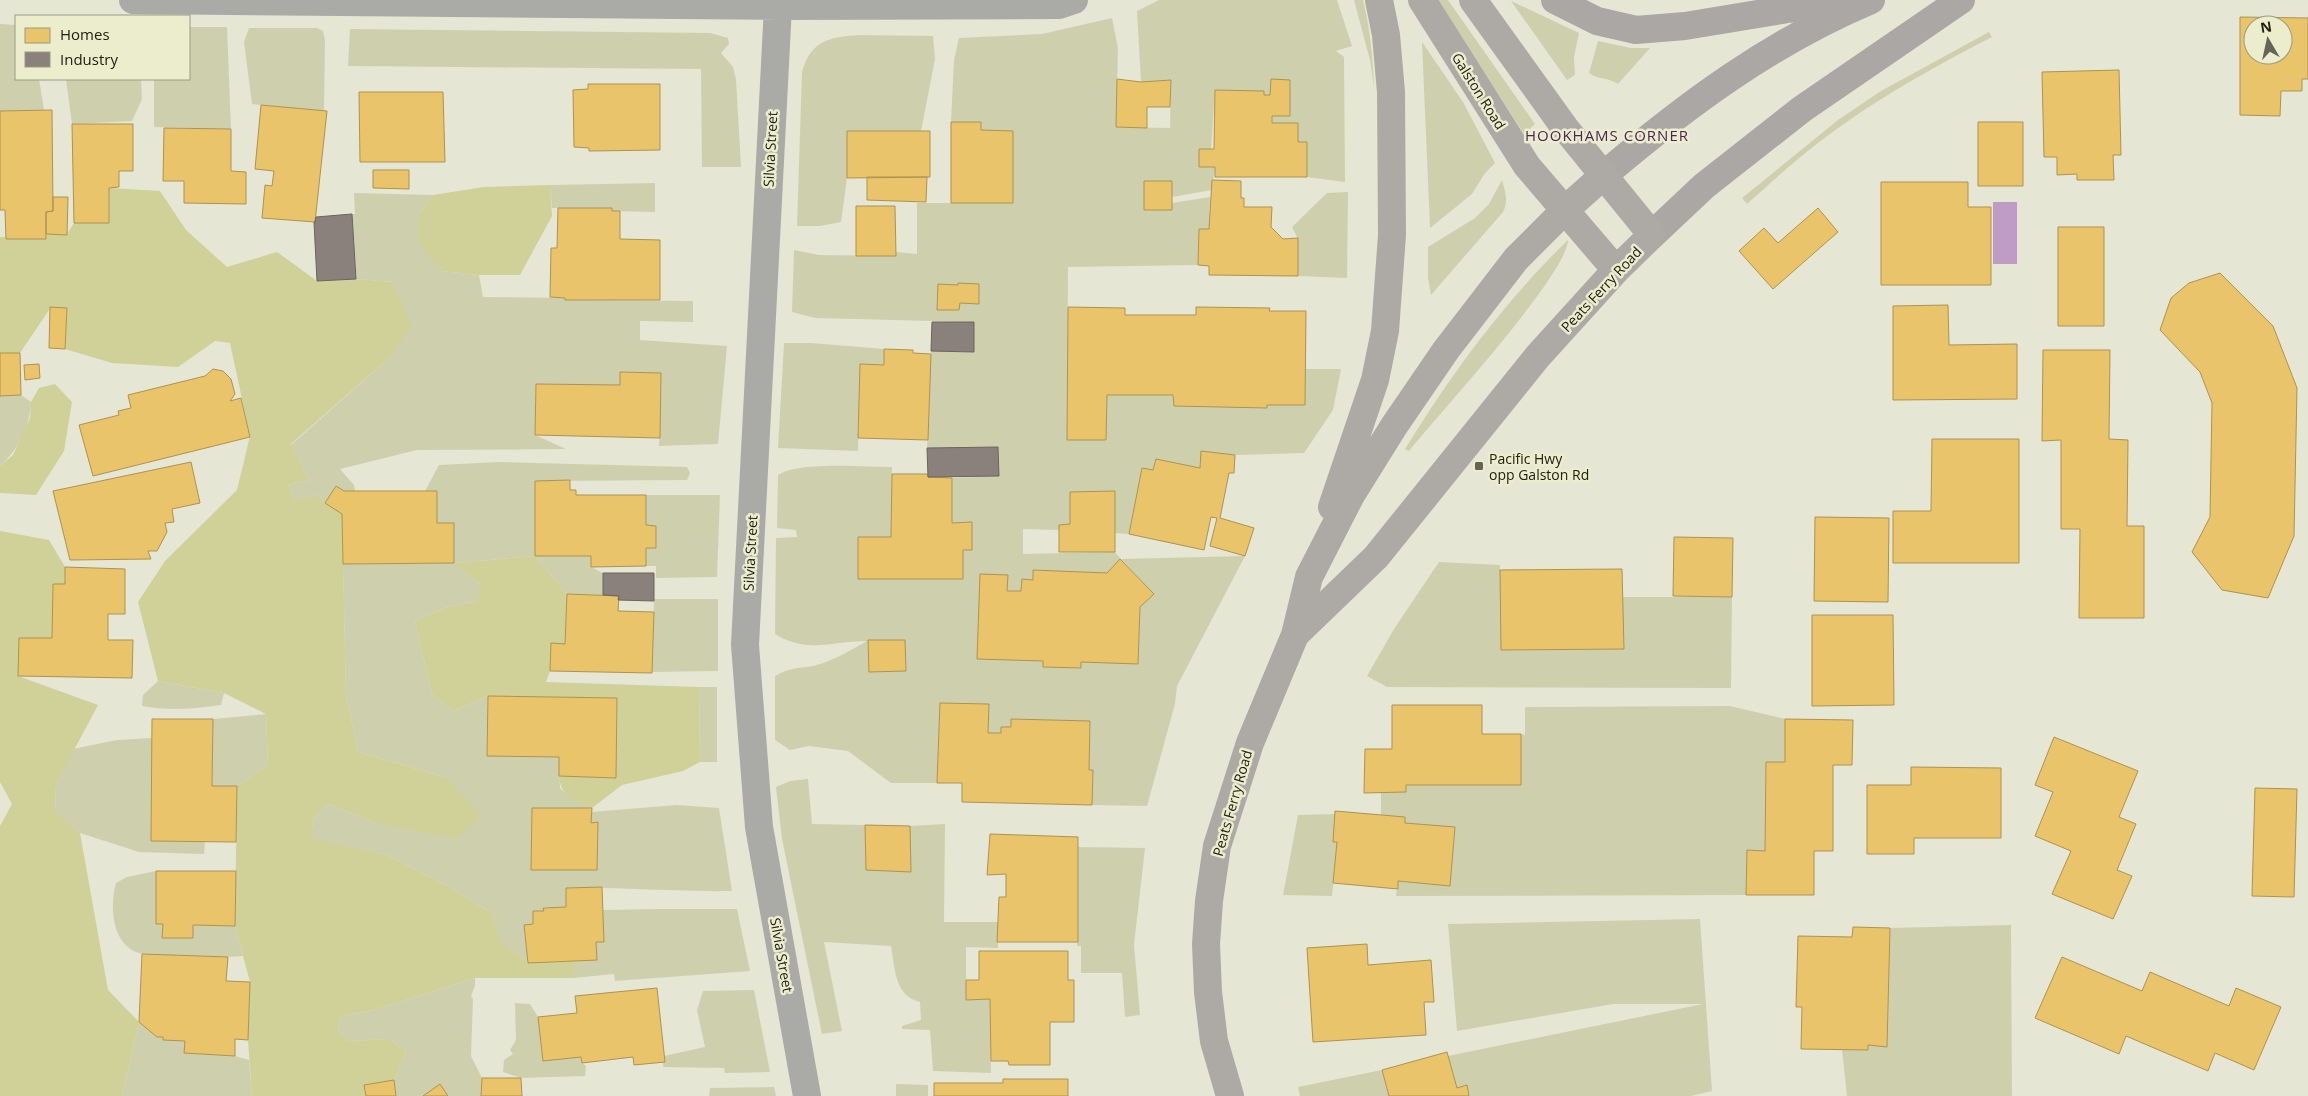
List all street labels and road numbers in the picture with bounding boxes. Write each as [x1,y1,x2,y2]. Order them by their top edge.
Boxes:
street label: Galston Road [1448,49,1510,133]
street label: Silvia Street [759,111,781,187]
street label: Peats Ferry Road [1557,242,1645,336]
street label: Silvia Street [739,515,761,591]
street label: Peats Ferry Road [1208,748,1256,858]
street label: Silvia Street [766,916,798,994]

